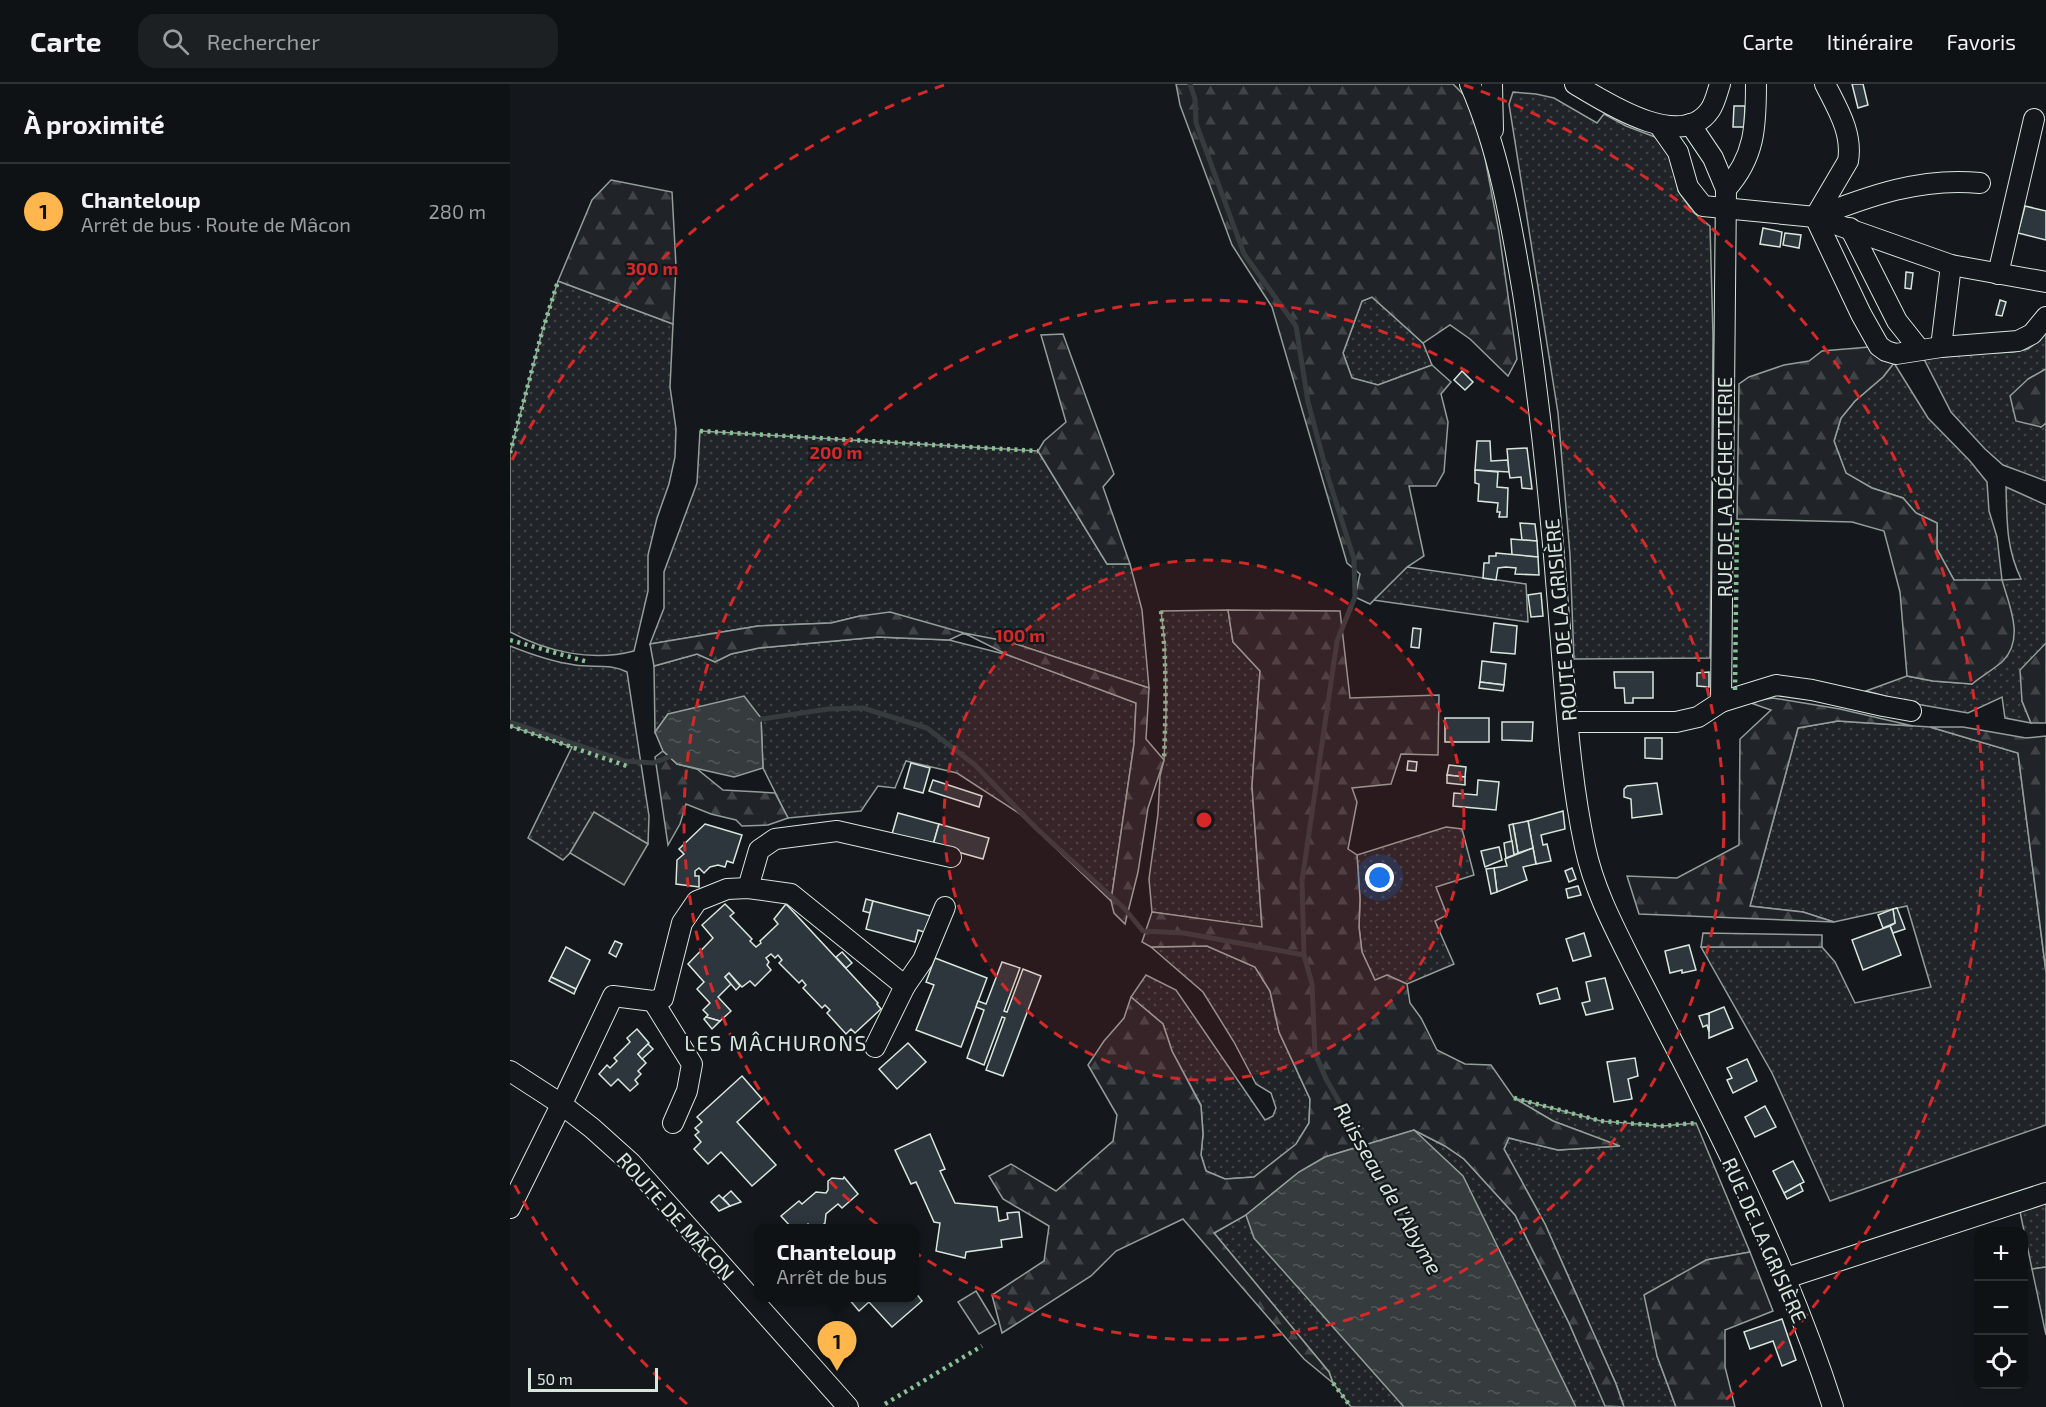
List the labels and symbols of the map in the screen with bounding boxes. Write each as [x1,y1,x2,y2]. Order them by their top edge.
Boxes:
text: 300 m [626,257,678,279]
street label: RUE DE LA DÉCHETTERIE [1712,377,1736,597]
text: 200 m [810,441,862,463]
street label: ROUTE DE LA GRISIÈRE [1539,518,1581,722]
text: 100 m [995,624,1045,646]
centre of rings [1194,810,1214,830]
your location [1365,863,1394,892]
district label: LES MÂCHURONS [684,1030,868,1055]
water label: Ruisseau de l'Abyme [1329,1098,1448,1279]
street label: ROUTE DE MÂCON [612,1147,740,1285]
street label: RUE DE LA GRISIÈRE [1718,1154,1812,1326]
pin: 1 [818,1322,856,1371]
scale bar [528,1365,658,1392]

